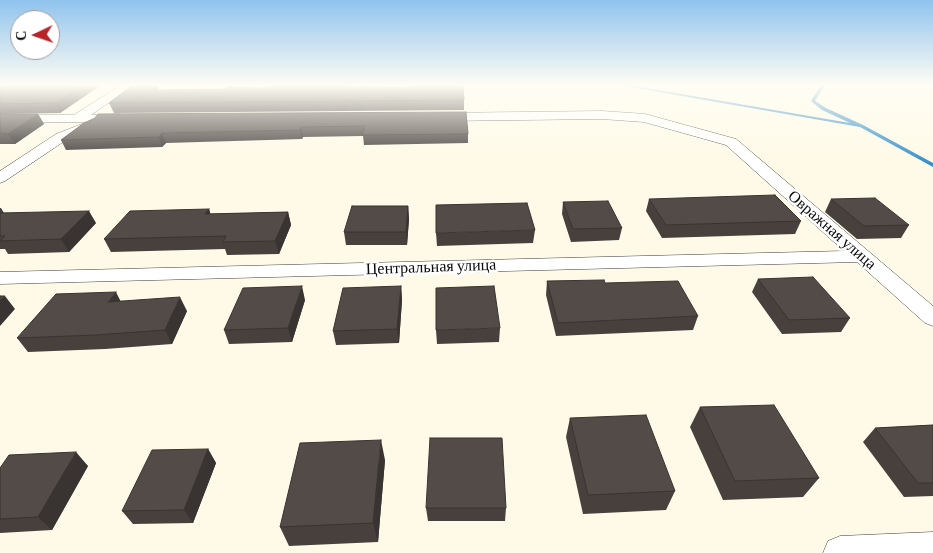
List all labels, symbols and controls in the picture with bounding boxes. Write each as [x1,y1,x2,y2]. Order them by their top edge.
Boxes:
north arrow [10,10,60,60]
text: С [13,30,29,41]
street label: Овражная улица [784,186,880,274]
street label: Центральная улица [365,255,497,279]

